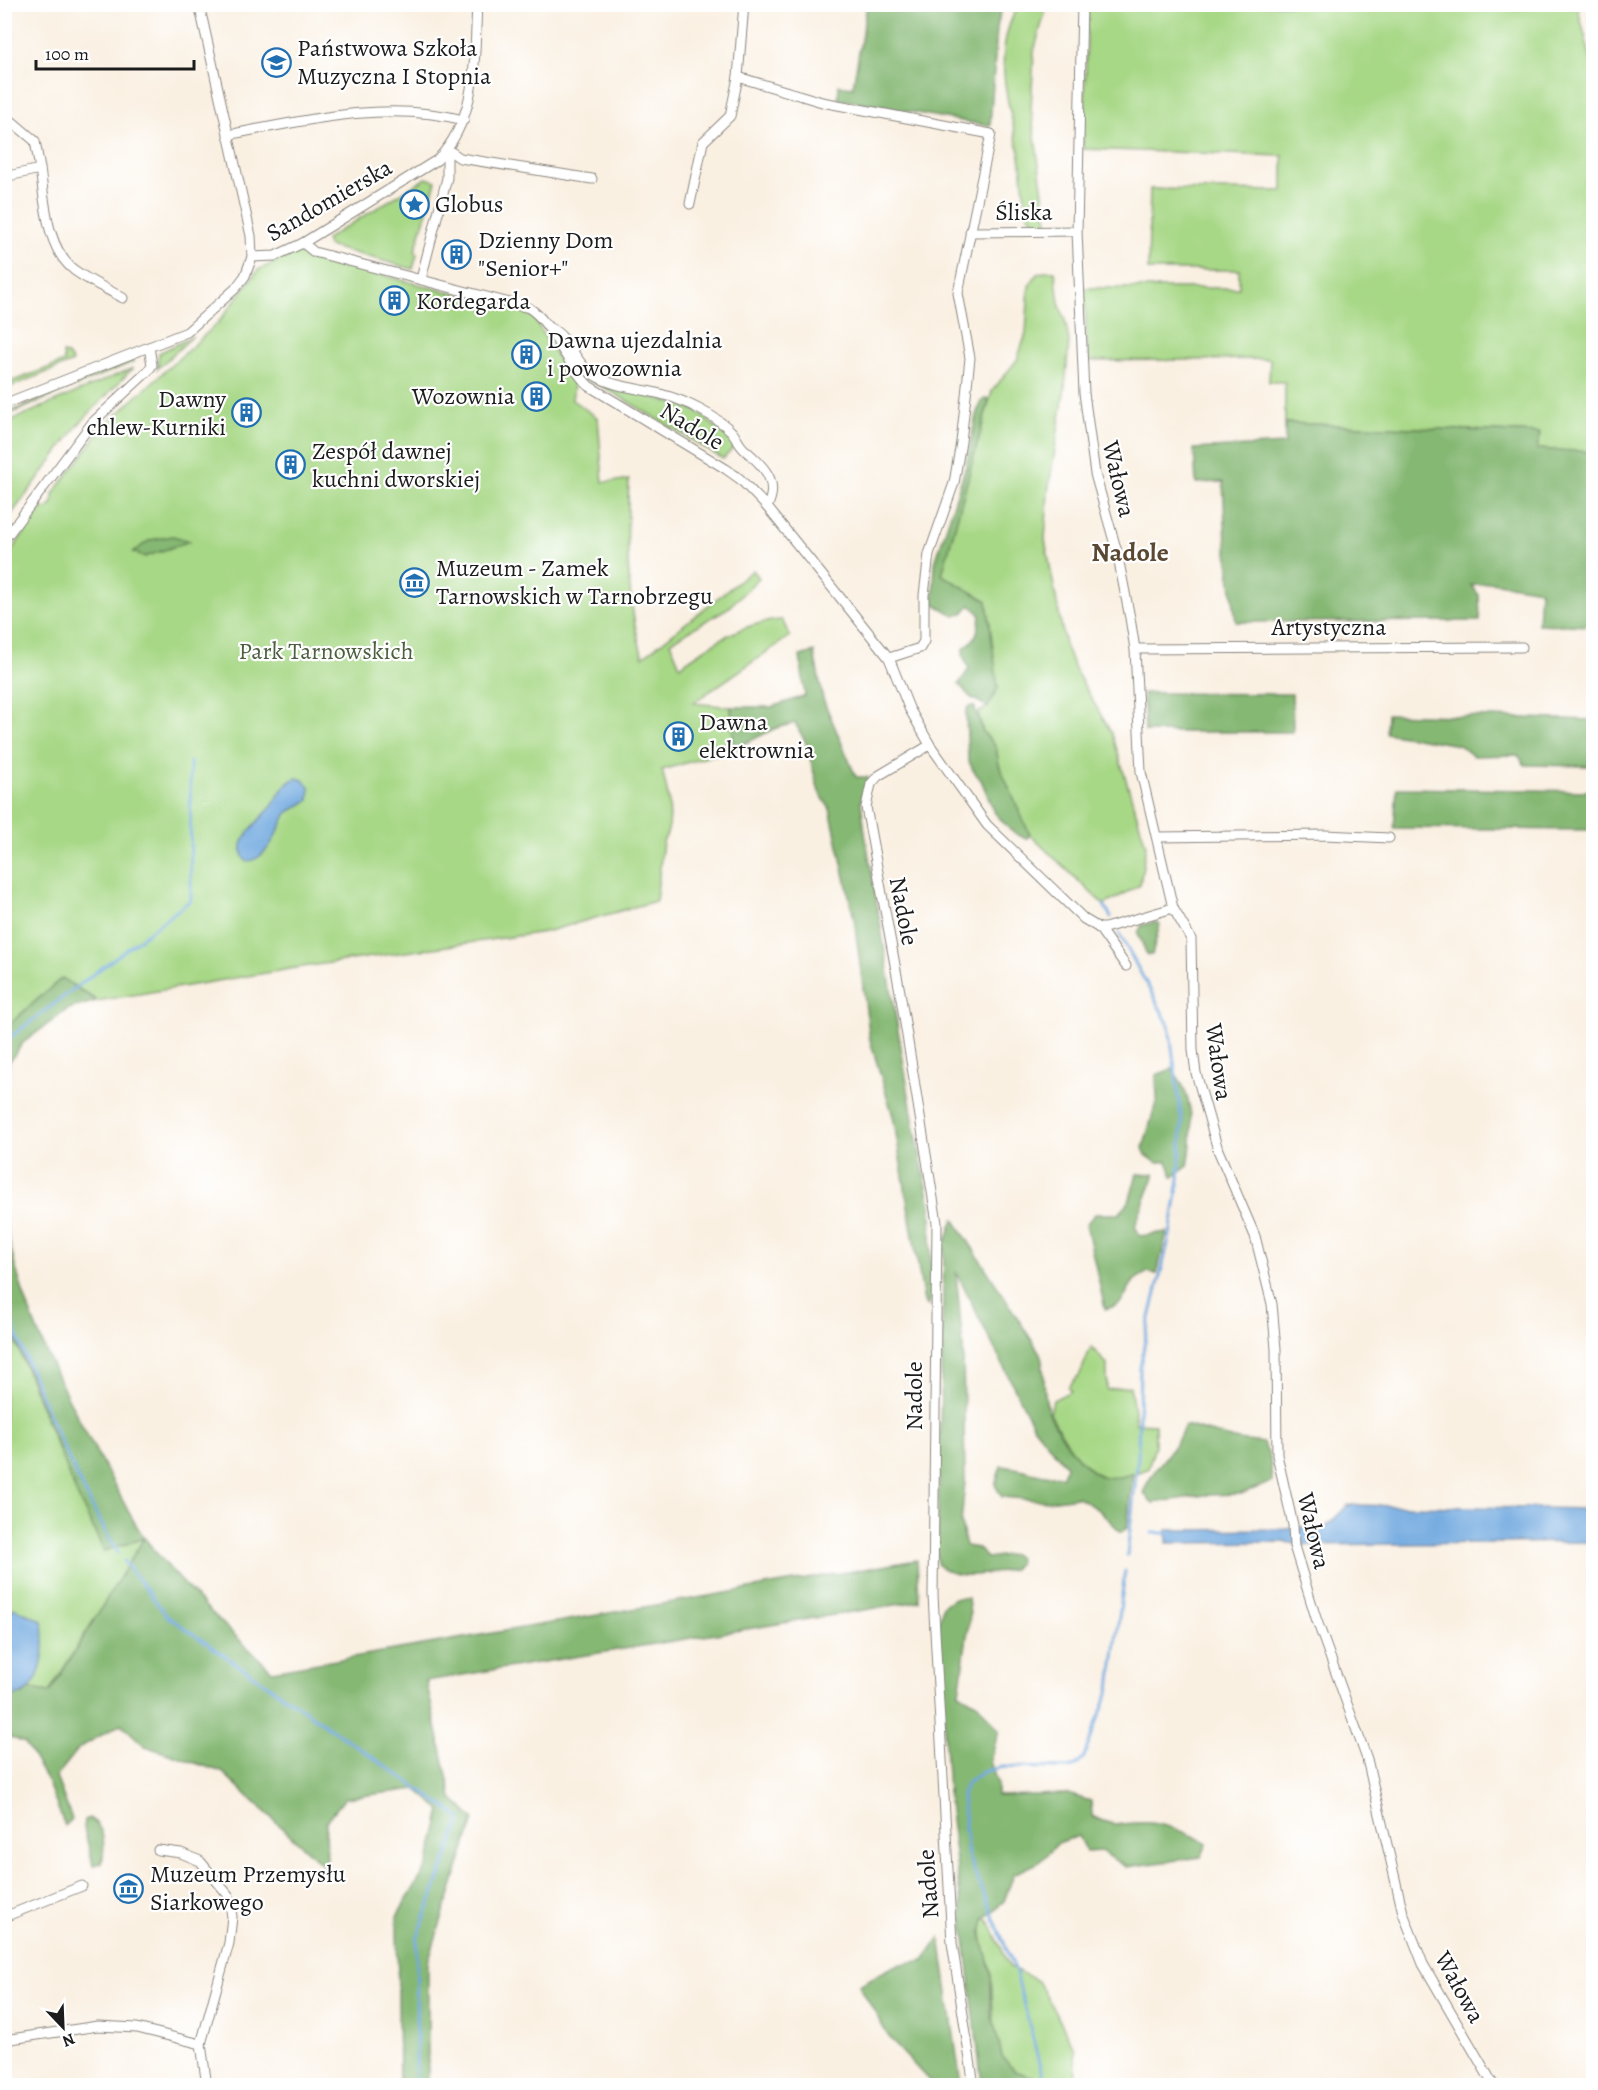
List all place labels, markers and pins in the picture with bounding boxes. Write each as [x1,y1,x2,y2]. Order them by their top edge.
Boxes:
place label: Państwowa Szkoła Muzyczna I Stopnia [297,32,492,92]
school or university icon: Państwowa Szkoła Muzyczna I Stopnia [260,46,292,78]
place icon: Globus [398,188,430,220]
place label: Globus [435,188,503,220]
place label: Dzienny Dom "Senior+" [478,224,614,284]
building icon: Dzienny Dom "Senior+" [441,238,473,270]
building icon: Kordegarda [379,285,411,317]
place label: Kordegarda [416,285,531,317]
place label: Dawna ujezdalnia i powozownia [547,324,723,384]
building icon: Dawna ujezdalnia i powozownia [510,338,542,370]
place label: Wozownia [411,380,516,412]
building icon: Wozownia [520,380,552,412]
place label: Dawny chlew-Kurniki [86,383,226,443]
building icon: Dawny chlew-Kurniki [231,397,263,429]
place label: Zespół dawnej kuchni dworskiej [312,435,480,495]
building icon: Zespół dawnej kuchni dworskiej [275,449,307,481]
place label: Muzeum - Zamek Tarnowskich w Tarnobrzegu [436,552,713,612]
museum icon: Muzeum - Zamek Tarnowskich w Tarnobrzegu [399,566,431,598]
place label: Dawna elektrownia [699,706,816,766]
building icon: Dawna elektrownia [662,720,694,752]
place label: Muzeum Przemysłu Siarkowego [150,1858,346,1918]
museum icon: Muzeum Przemysłu Siarkowego [113,1872,145,1904]

